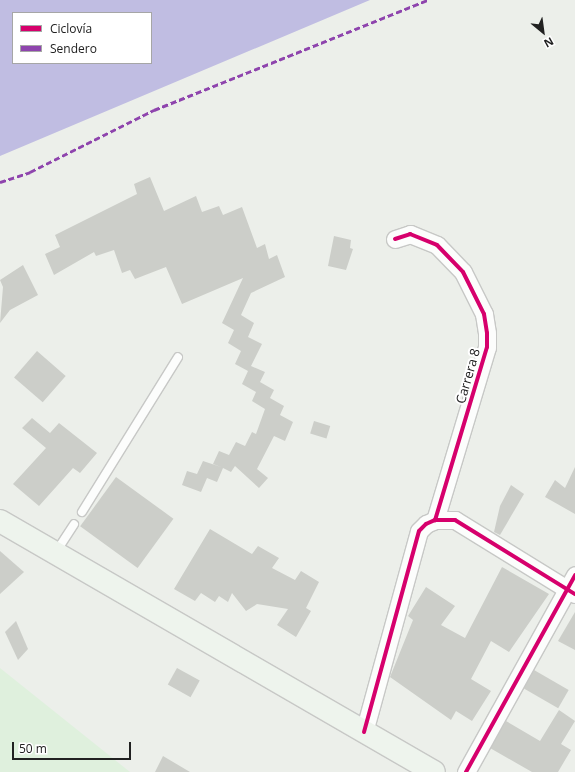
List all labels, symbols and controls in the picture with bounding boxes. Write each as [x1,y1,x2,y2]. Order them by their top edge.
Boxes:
legend [12,12,152,64]
north arrow [523,12,563,52]
text: Ciclovía [50,20,92,37]
text: N [542,34,557,52]
text: Sendero [50,40,97,57]
street label: Carrera 8 [453,347,483,405]
scale bar [14,734,133,760]
text: 50 m [19,740,47,757]

